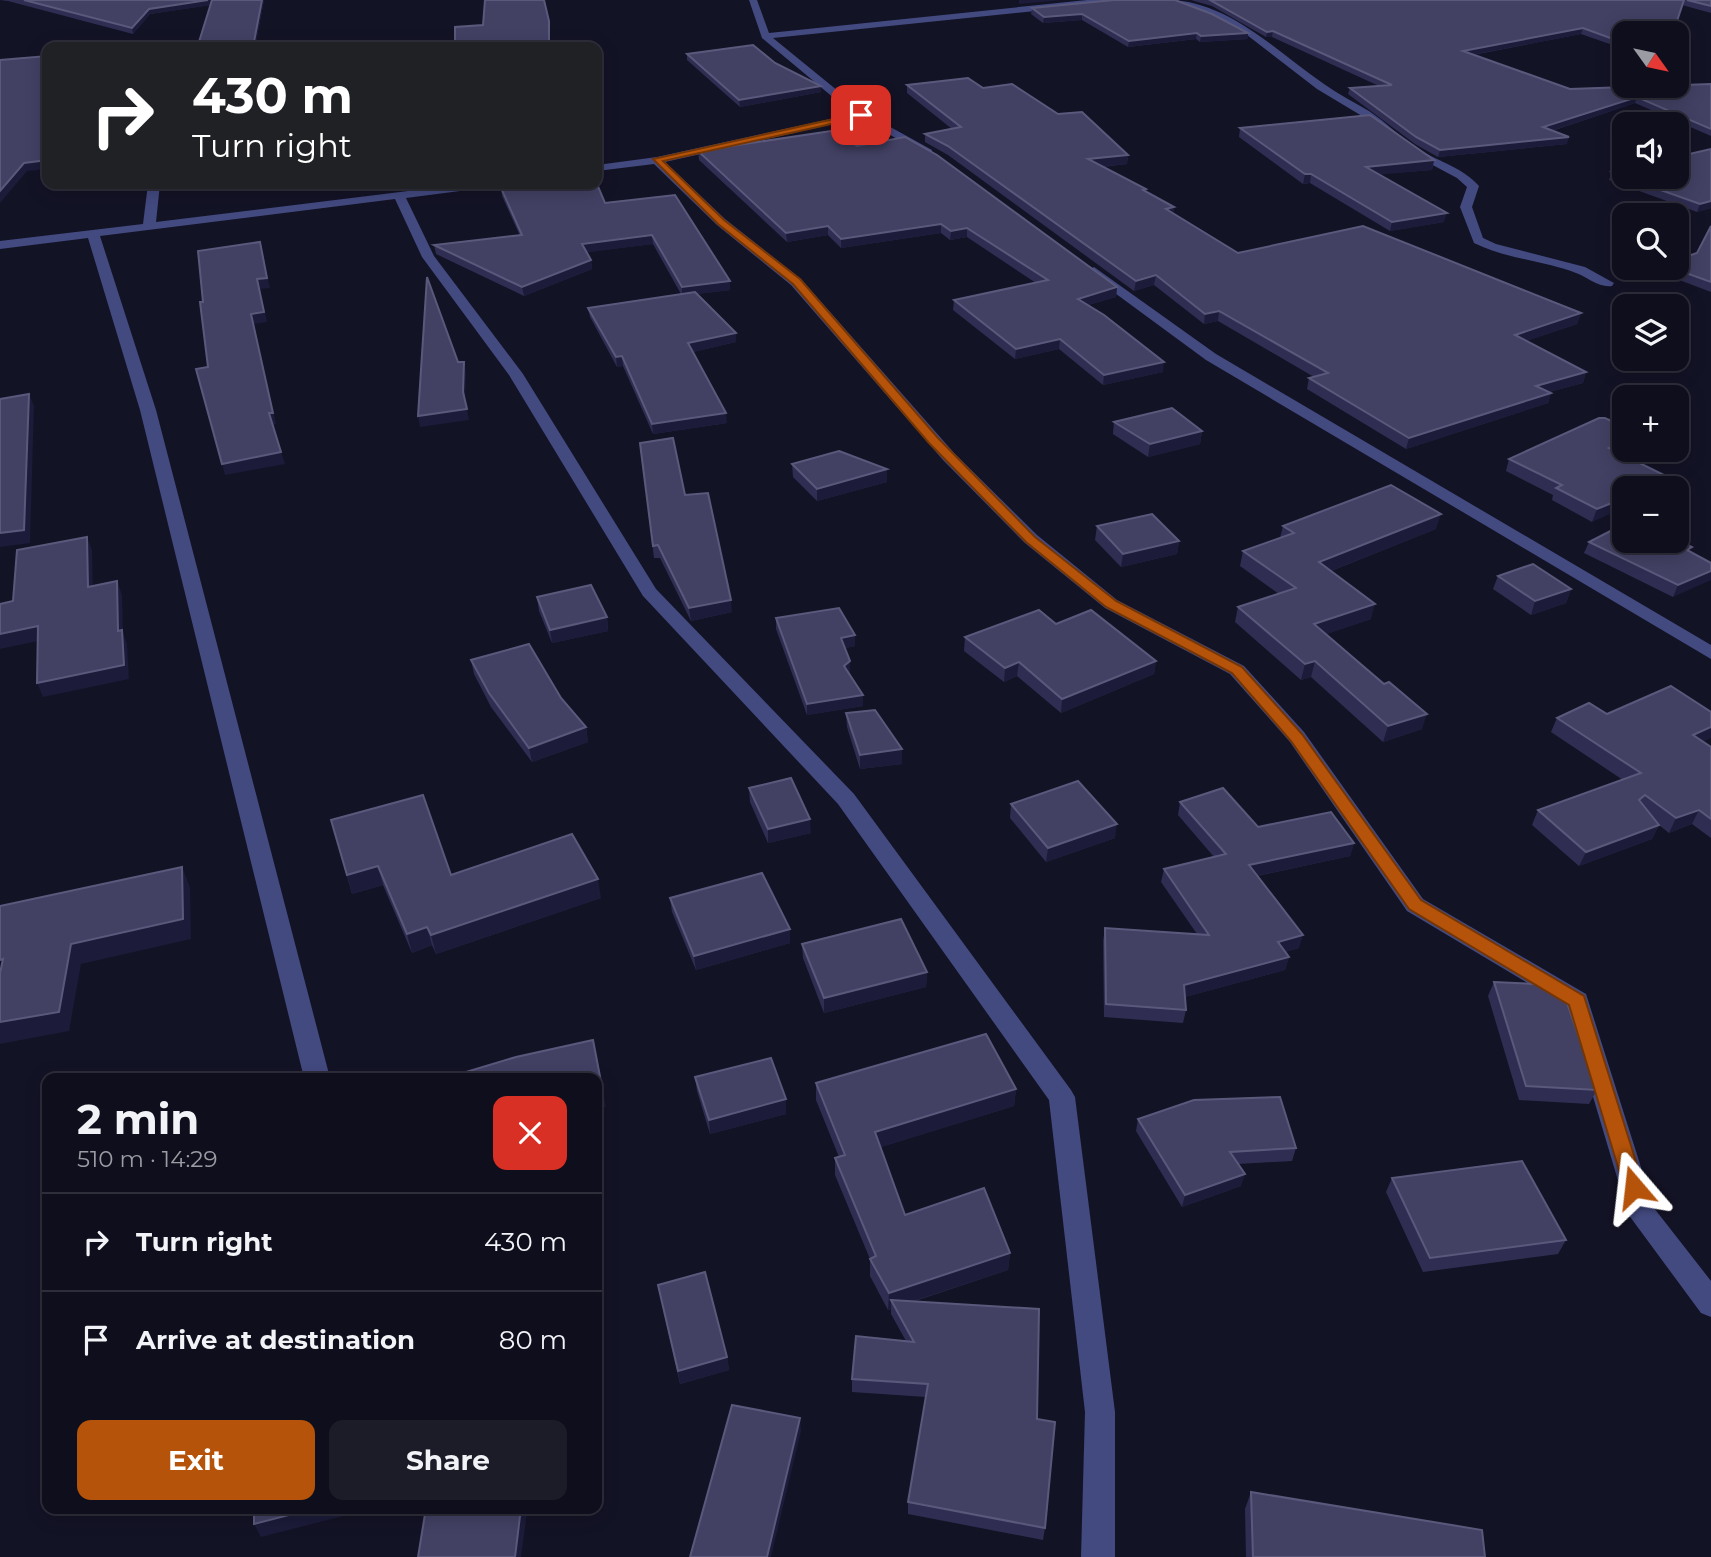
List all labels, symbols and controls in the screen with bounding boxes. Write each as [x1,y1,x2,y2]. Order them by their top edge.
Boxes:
north arrow [1612,21,1689,98]
map controls [1612,21,1689,553]
text: 430 m [192,66,353,125]
icon: right [77,70,168,161]
pin [831,85,891,145]
icon: arrive [842,96,880,134]
button: sound [1612,112,1689,189]
text: Turn right [192,126,352,165]
button: search [1612,203,1689,280]
button: layers [1612,294,1689,371]
button: + [1612,385,1689,462]
button: − [1612,476,1689,553]
text: 2 min [77,1093,199,1145]
button: close [493,1096,567,1170]
text: 510 m · 14:29 [77,1145,217,1173]
position arrow [1597,1150,1671,1224]
icon: right [77,1223,115,1261]
text: Turn right [136,1226,272,1258]
text: 430 m [484,1226,567,1258]
icon: arrive [77,1321,115,1359]
text: Arrive at destination [136,1324,415,1356]
text: 80 m [499,1324,567,1356]
button: Exit [77,1420,315,1500]
button: Share [329,1420,567,1500]

